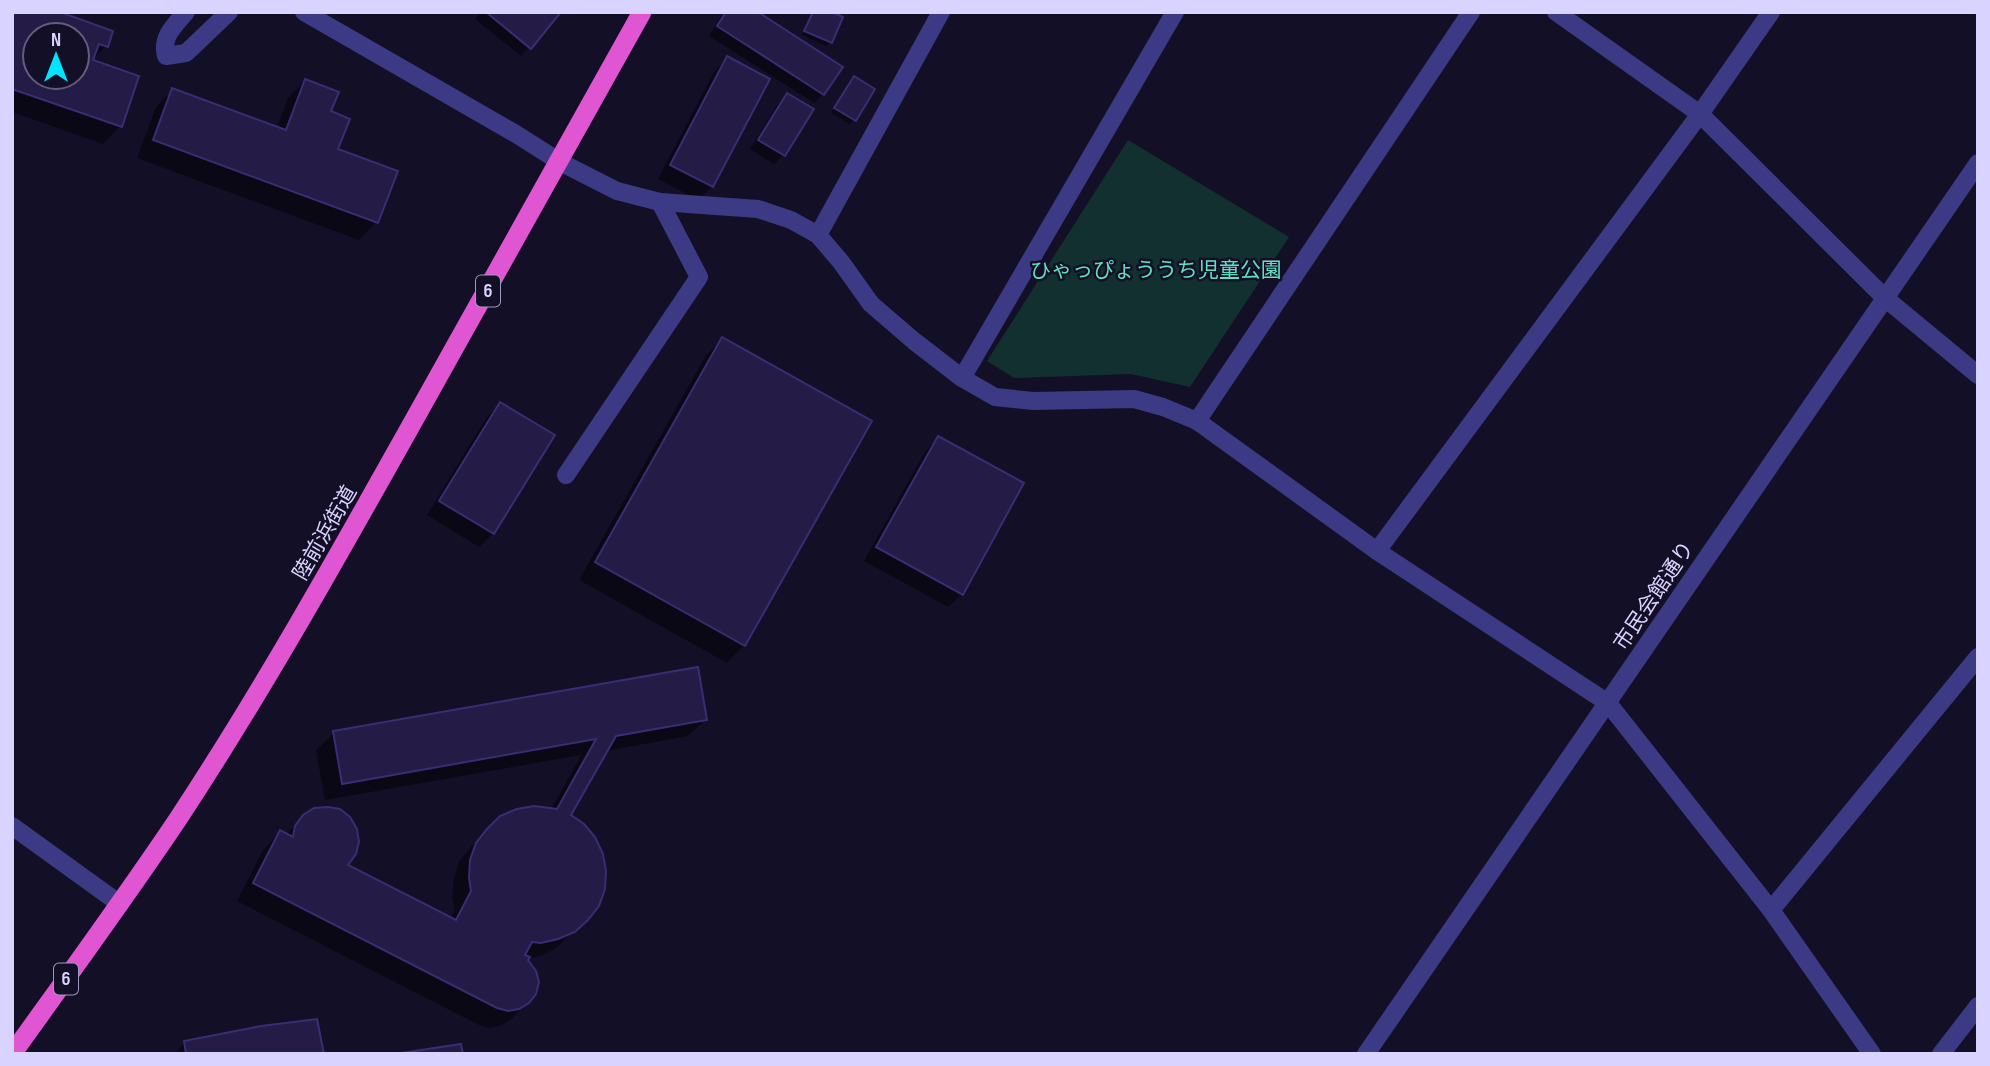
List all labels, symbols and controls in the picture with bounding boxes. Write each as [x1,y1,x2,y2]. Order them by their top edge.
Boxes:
north arrow [21,21,91,91]
text: N [51,29,61,52]
park label: ひゃっぴょううち児童公園 [1030,258,1282,283]
road number: 6 [476,276,500,306]
street label: 陸前浜街道 [288,481,362,585]
street label: 市民会館通り [1608,537,1700,655]
road number: 6 [54,964,78,995]

